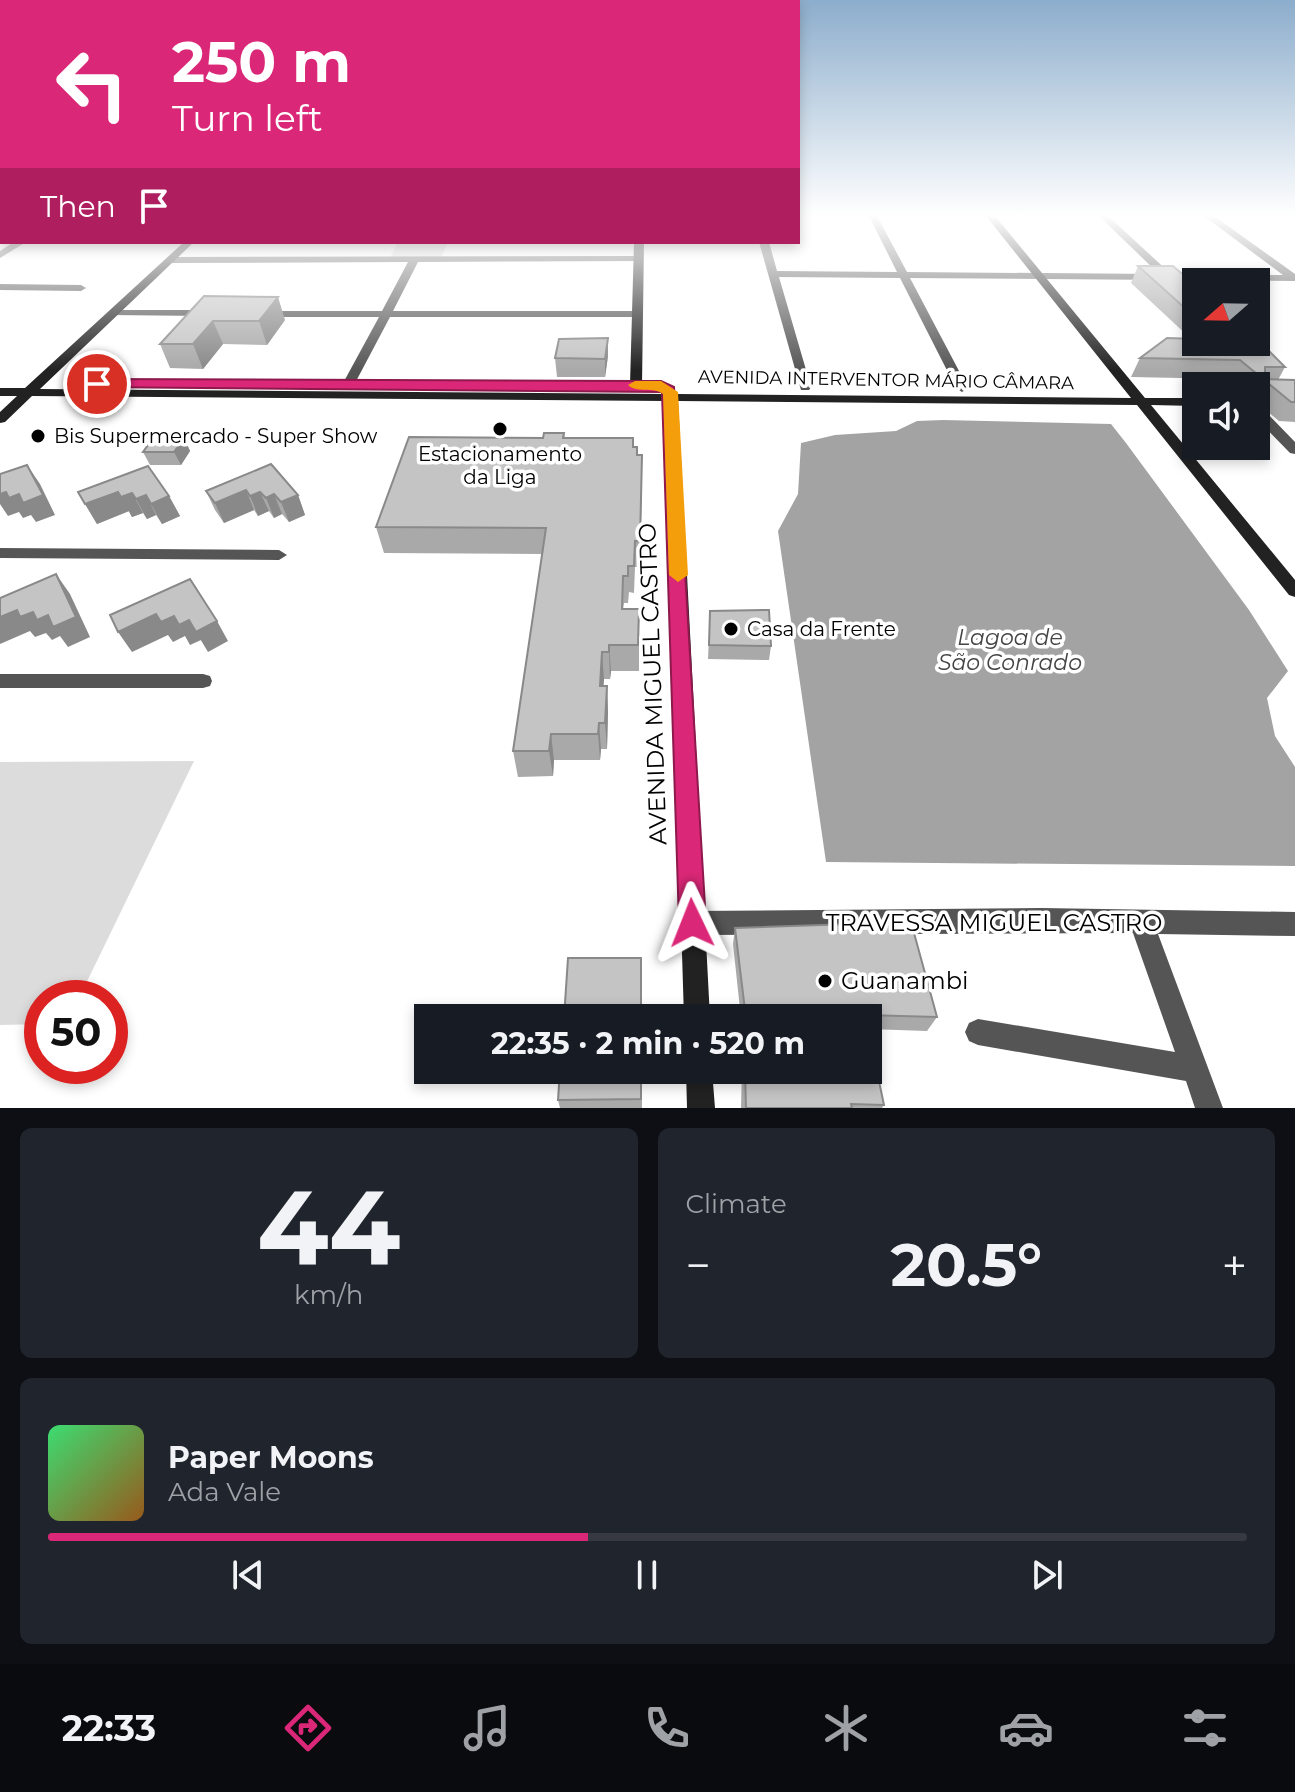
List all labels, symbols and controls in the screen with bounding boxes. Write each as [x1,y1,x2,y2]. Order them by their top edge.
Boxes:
text: 250 m [172,28,351,96]
icon: left [40,32,144,136]
text: Turn left [172,96,323,140]
icon: arrive [132,184,176,228]
text: Then [40,188,116,225]
north arrow [1182,268,1270,356]
map controls [1182,268,1270,460]
pin [63,350,131,418]
icon: arrive [75,362,119,406]
street label: AVENIDA INTERVENTOR MÁRIO CÂMARA [698,366,1074,394]
button: sound [1182,372,1270,460]
marker: Estacionamento da Liga [491,420,509,438]
place label: Bis Supermercado - Super Show [54,424,378,448]
marker: Bis Supermercado - Super Show [29,427,47,445]
place label: Estacionamento da Liga [418,442,582,489]
street label: AVENIDA MIGUEL CASTRO [632,522,673,846]
place label: Casa da Frente [747,617,896,641]
marker: Casa da Frente [722,620,740,638]
water label: Lagoa de São Conrado [938,624,1082,676]
position arrow [650,881,734,965]
street label: TRAVESSA MIGUEL CASTRO [826,908,1162,937]
place label: Guanambi [841,966,968,995]
marker: Guanambi [816,972,834,990]
speed limit sign: 50 [24,980,128,1084]
text: 22:35 · 2 min · 520 m [491,1025,805,1062]
text: 44 [257,1163,400,1290]
text: Climate [686,1188,787,1220]
text: 20.5° [891,1228,1042,1301]
text: − [686,1238,711,1292]
text: + [1222,1238,1247,1292]
text: km/h [294,1279,363,1311]
text: Paper Moons [168,1439,374,1476]
text: Ada Vale [168,1476,281,1508]
icon: previous [226,1553,270,1597]
icon: pause [625,1553,669,1597]
icon: next [1025,1553,1069,1597]
icon: directions [280,1700,336,1756]
icon: music [459,1700,515,1756]
icon: phone [639,1700,695,1756]
icon: climate [818,1700,874,1756]
icon: car [998,1700,1054,1756]
icon: filters [1177,1700,1233,1756]
text: 22:33 [62,1706,156,1750]

